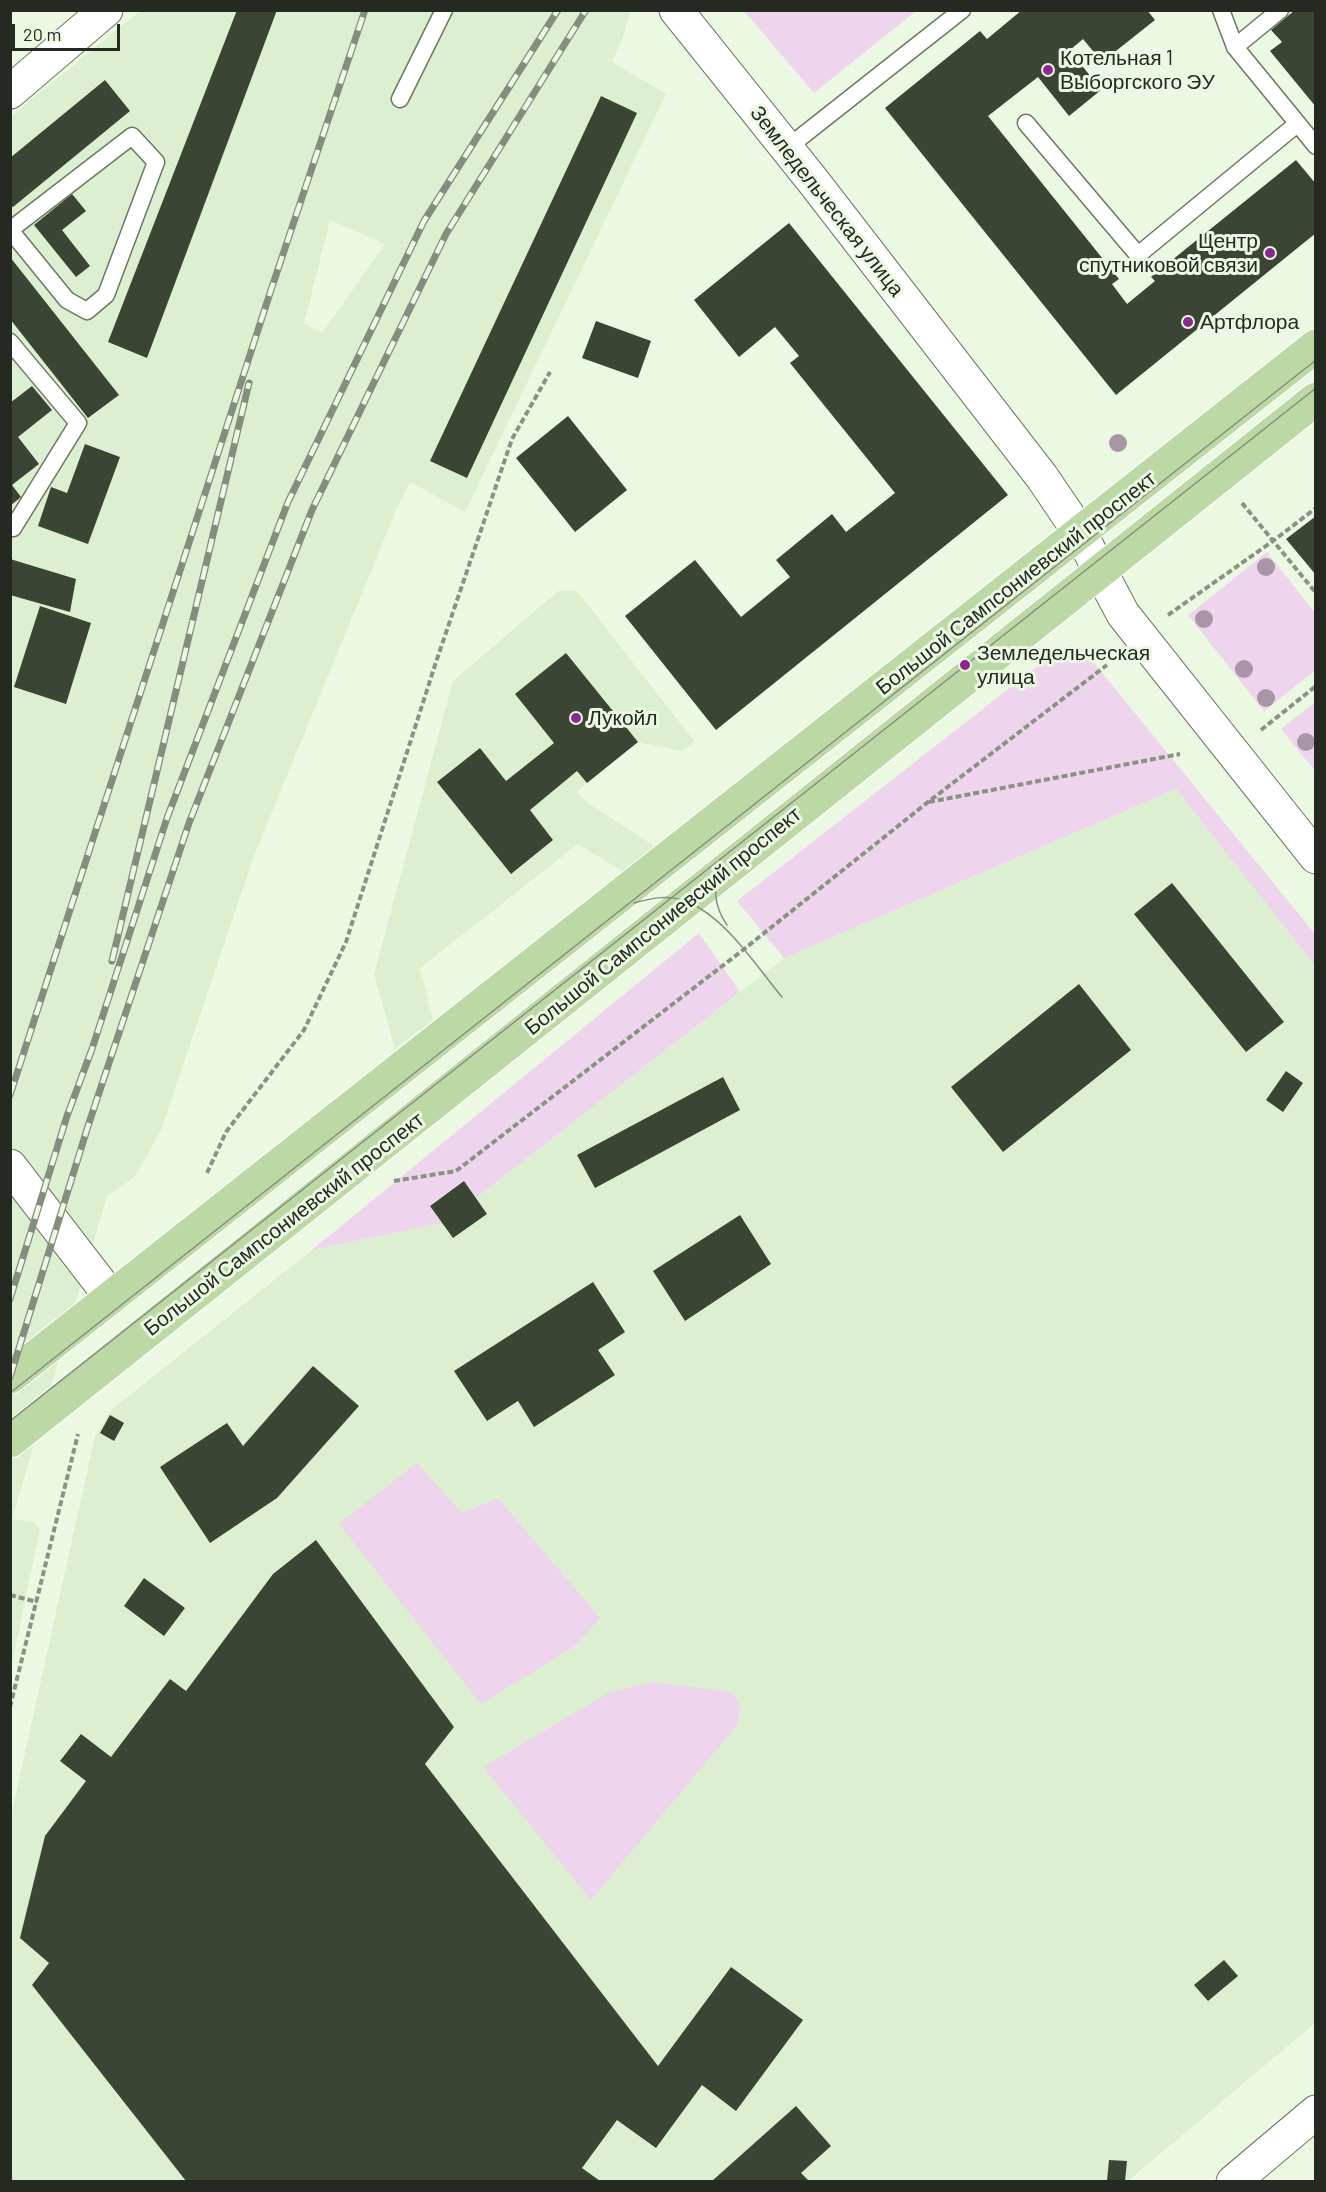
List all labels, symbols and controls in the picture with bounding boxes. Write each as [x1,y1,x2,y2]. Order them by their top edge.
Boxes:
scale bar [15,12,123,50]
text: 20 m [23,23,61,45]
place label: Котельная 1 Выборгского ЭУ [1060,45,1215,95]
marker: Котельная 1 Выборгского ЭУ [1041,63,1055,77]
street label: Земледельческая улица [745,101,909,301]
place label: Центр спутниковой связи [1079,228,1258,278]
marker: Центр спутниковой связи [1263,246,1277,260]
place label: Артфлора [1200,309,1299,335]
marker: Артфлора [1181,315,1195,329]
street label: Большой Сампсониевский проспект [871,466,1161,700]
place label: Земледельческая улица [977,640,1150,690]
marker: Земледельческая улица [958,658,972,672]
place label: Лукойл [588,705,658,731]
marker: Лукойл [569,711,583,725]
street label: Большой Сампсониевский проспект [520,802,806,1040]
street label: Большой Сампсониевский проспект [139,1107,429,1341]

